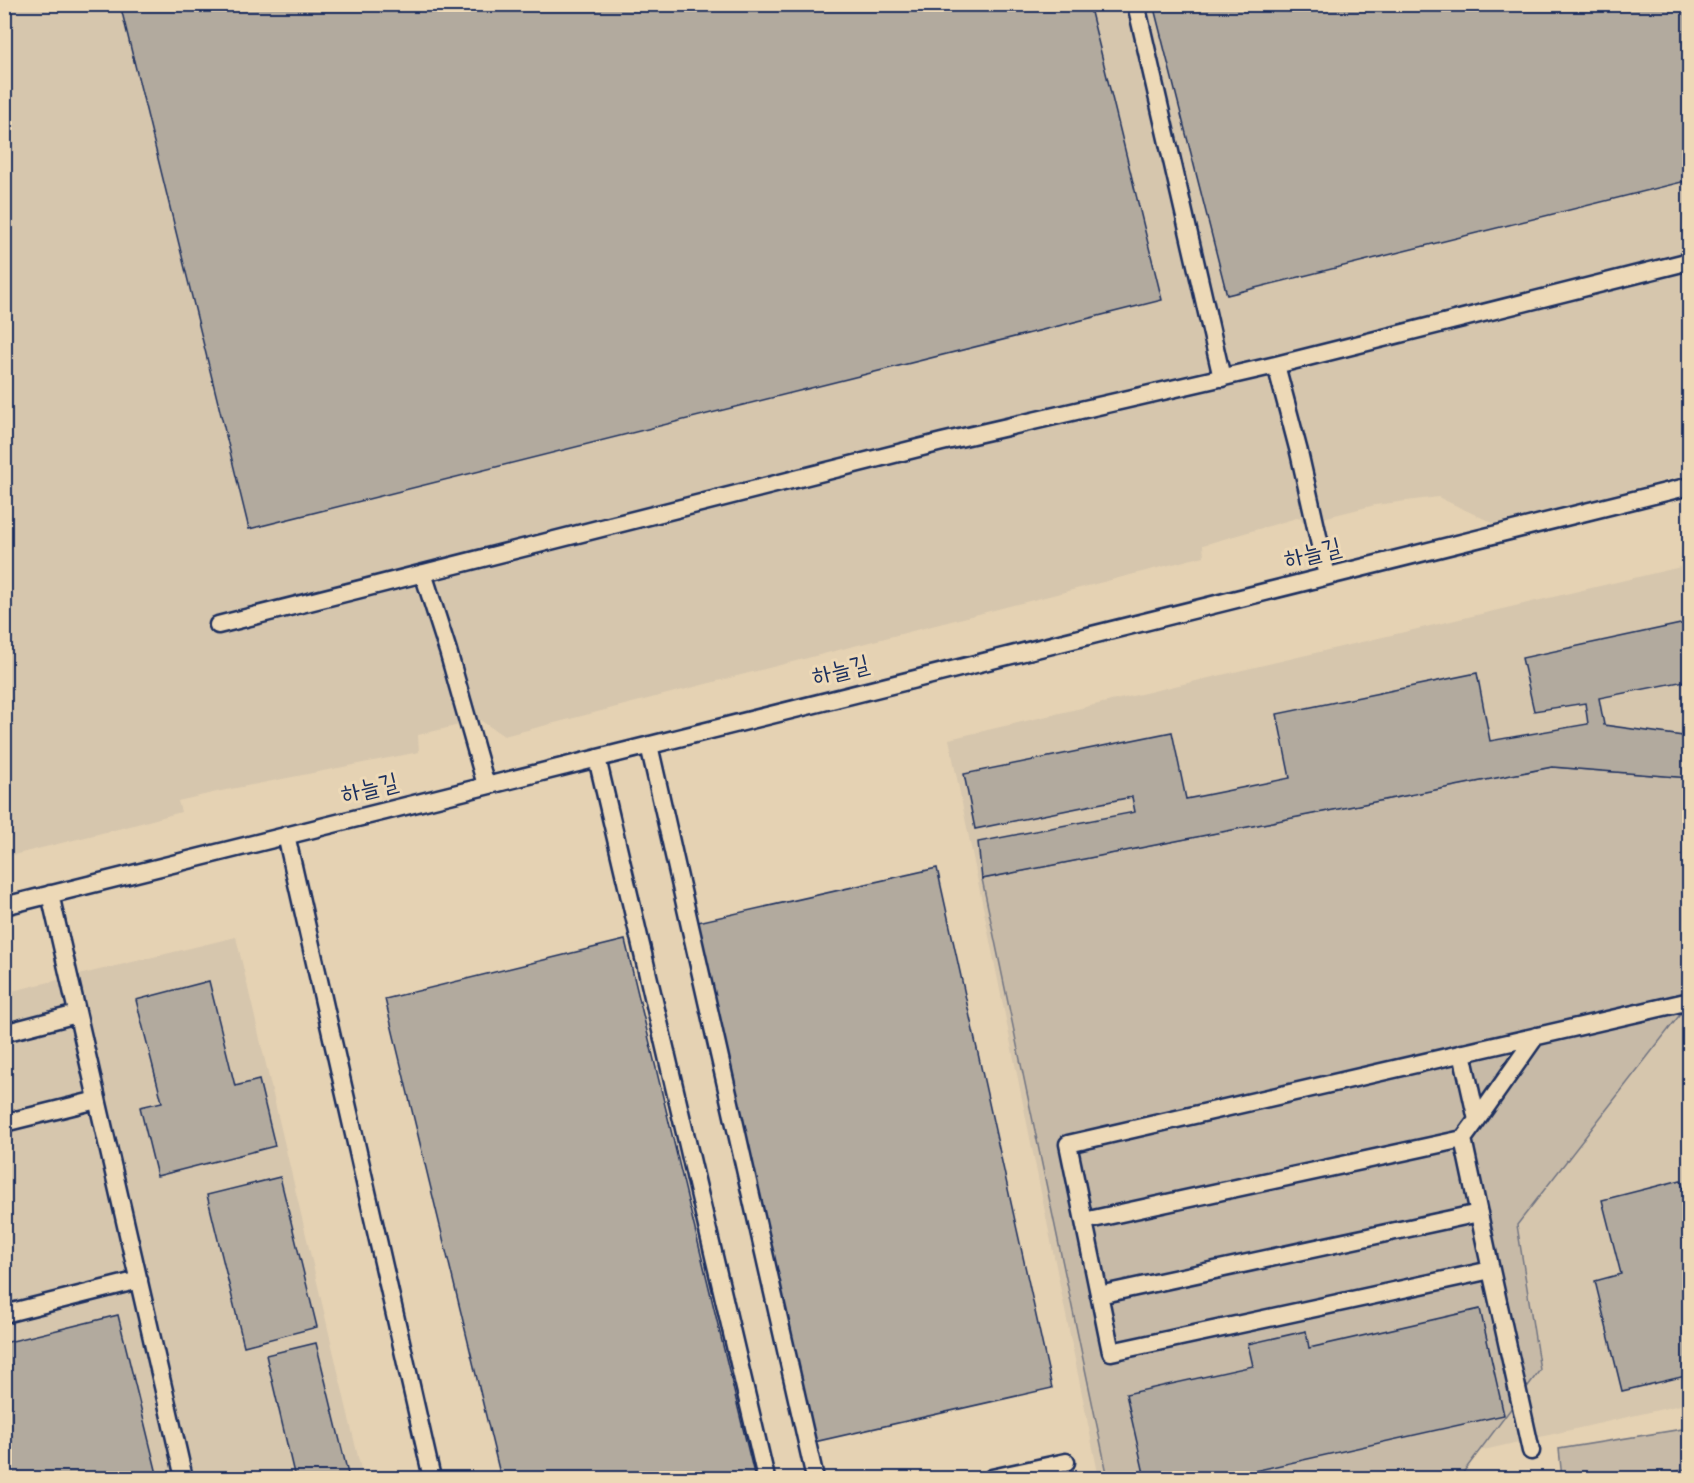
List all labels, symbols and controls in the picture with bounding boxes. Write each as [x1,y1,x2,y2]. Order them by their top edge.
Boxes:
street label: 하늘길 [1281,531,1345,579]
street label: 하늘길 [809,648,873,696]
street label: 하늘길 [338,766,402,814]

